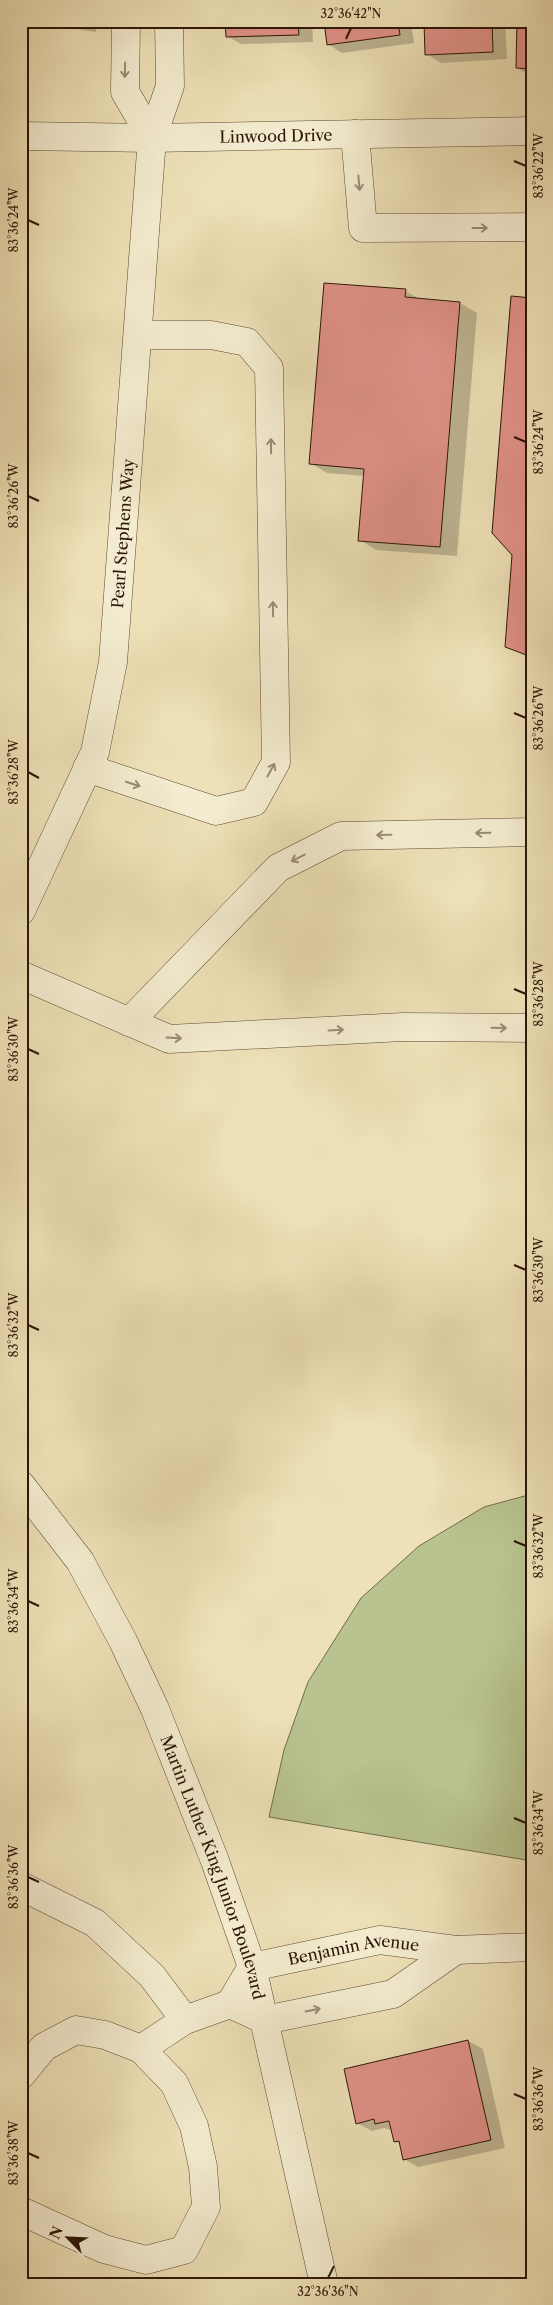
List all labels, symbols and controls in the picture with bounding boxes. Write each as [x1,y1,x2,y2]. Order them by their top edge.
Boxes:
text: 32°36'42"N [320,6,382,21]
one-way arrow [120,62,130,78]
street label: Linwood Drive [219,125,333,147]
text: 83°36'22"W [531,133,546,199]
one-way arrow [355,175,364,191]
text: 83°36'24"W [6,187,21,253]
one-way arrow [472,223,488,233]
text: 83°36'24"W [531,409,546,475]
one-way arrow [266,438,276,454]
street label: Pearl Stephens Way [107,457,138,609]
text: 83°36'26"W [6,463,21,529]
one-way arrow [268,601,278,617]
text: 83°36'26"W [531,685,546,751]
text: 83°36'28"W [6,738,21,805]
one-way arrow [267,763,276,778]
one-way arrow [125,780,141,789]
one-way arrow [475,828,492,838]
one-way arrow [377,830,393,839]
one-way arrow [290,853,305,863]
text: 83°36'28"W [531,960,546,1027]
text: 83°36'30"W [6,1015,21,1082]
one-way arrow [490,1023,507,1033]
one-way arrow [328,1025,344,1035]
one-way arrow [166,1033,182,1042]
text: 83°36'30"W [531,1236,546,1303]
text: 83°36'32"W [6,1292,21,1357]
text: 83°36'32"W [531,1513,546,1578]
text: 83°36'34"W [6,1568,21,1633]
street label: Martin Luther King Junior Boulevard [156,1732,269,2002]
text: 83°36'34"W [531,1790,546,1855]
text: 83°36'36"W [6,1844,21,1909]
street label: Benjamin Avenue [286,1930,420,1969]
one-way arrow [304,2005,320,2014]
text: 83°36'36"W [531,2066,546,2131]
text: 83°36'38"W [6,2120,21,2186]
north arrow [42,2212,92,2262]
text: N [45,2223,67,2242]
text: 32°36'36"N [297,2284,359,2299]

